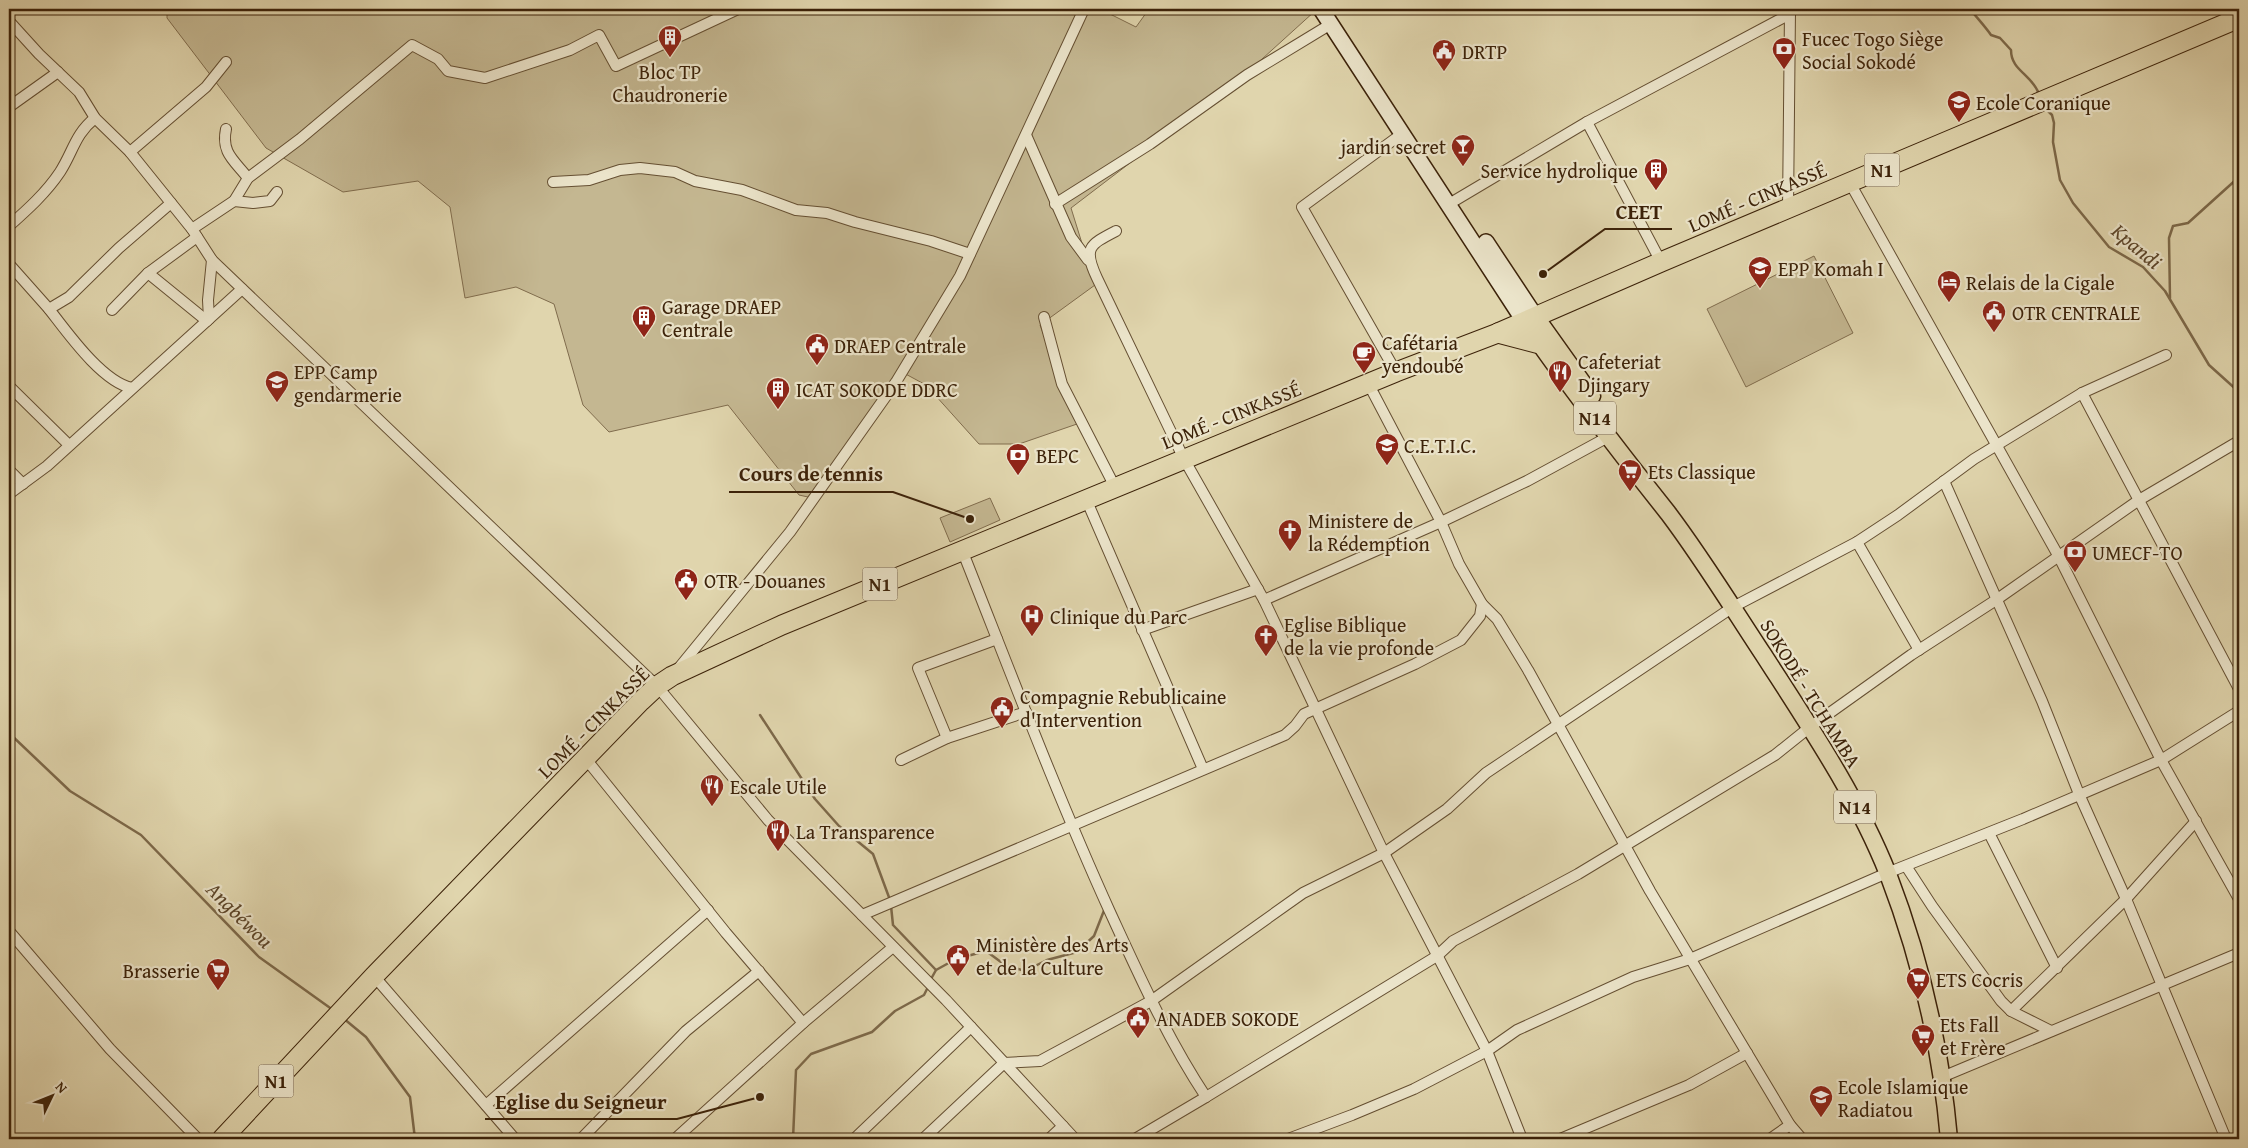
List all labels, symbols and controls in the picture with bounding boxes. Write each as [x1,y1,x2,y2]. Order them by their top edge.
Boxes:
building icon: Bloc TP Chaudronerie [657,24,683,58]
place label: Fucec Togo Siège Social Sokodé [1802,24,1943,76]
bank icon: Fucec Togo Siège Social Sokodé [1771,36,1797,70]
place label: DRTP [1462,37,1507,66]
public building icon: DRTP [1431,38,1457,72]
place label: Bloc TP Chaudronerie [612,57,728,109]
place label: Ecole Coranique [1976,88,2111,117]
school or university icon: Ecole Coranique [1946,89,1972,123]
place label: jardin secret [1338,132,1446,161]
bar icon: jardin secret [1450,133,1476,167]
road number: N1 [1864,154,1900,186]
street label: LOMÉ - CINKASSÉ [1683,155,1831,239]
place label: Service hydrolique [1480,156,1638,185]
building icon: Service hydrolique [1643,157,1669,191]
callout: CEET [1605,193,1672,229]
text: CEET [1616,196,1663,227]
water label: Kpandi [2104,215,2169,277]
place label: EPP Komah I [1778,254,1884,283]
school or university icon: EPP Komah I [1747,255,1773,289]
place label: Relais de la Cigale [1966,268,2115,297]
hotel icon: Relais de la Cigale [1936,269,1962,303]
place label: Garage DRAEP Centrale [662,292,781,344]
place label: OTR CENTRALE [2012,298,2140,327]
public building icon: OTR CENTRALE [1981,299,2007,333]
building icon: Garage DRAEP Centrale [631,304,657,338]
place label: Cafétaria yendoubé [1381,328,1464,380]
place label: DRAEP Centrale [834,331,966,360]
public building icon: DRAEP Centrale [804,332,830,366]
cafe icon: Cafétaria yendoubé [1351,340,1377,374]
place label: Cafeteriat Djingary [1578,347,1661,399]
place label: EPP Camp gendarmerie [294,357,402,409]
restaurant icon: Cafeteriat Djingary [1547,359,1573,393]
school or university icon: EPP Camp gendarmerie [264,369,290,403]
street label: LOMÉ - CINKASSÉ [1157,374,1305,456]
place label: ICAT SOKODE DDRC [796,375,958,404]
building icon: ICAT SOKODE DDRC [765,376,791,410]
road number: N14 [1574,402,1616,434]
place label: C.E.T.I.C. [1404,431,1476,460]
school or university icon: C.E.T.I.C. [1374,432,1400,466]
place label: BEPC [1036,441,1079,470]
bank icon: BEPC [1005,442,1031,476]
callout: Cours de tennis [729,456,893,492]
place label: Ets Classique [1648,457,1756,486]
text: Cours de tennis [739,458,883,489]
supermarket icon: Ets Classique [1617,458,1643,492]
place label: Ministere de la Rédemption [1308,506,1430,558]
church icon: Ministere de la Rédemption [1277,518,1303,552]
place label: UMECF-TO [2092,538,2183,567]
bank icon: UMECF-TO [2062,539,2088,573]
place label: OTR - Douanes [704,566,826,595]
public building icon: OTR - Douanes [673,567,699,601]
road number: N1 [862,568,898,600]
place label: Clinique du Parc [1050,602,1187,631]
hospital icon: Clinique du Parc [1019,603,1045,637]
place label: Eglise Biblique de la vie profonde [1284,610,1434,662]
street label: SOKODÉ - TCHAMBA [1753,613,1869,773]
church icon: Eglise Biblique de la vie profonde [1253,623,1279,657]
street label: LOMÉ - CINKASSÉ [530,659,656,785]
place label: Compagnie Rebublicaine d'Intervention [1020,682,1226,734]
public building icon: Compagnie Rebublicaine d'Intervention [989,695,1015,729]
place label: Escale Utile [730,772,827,801]
restaurant icon: Escale Utile [699,773,725,807]
road number: N14 [1834,790,1876,824]
place label: La Transparence [796,817,935,846]
restaurant icon: La Transparence [765,818,791,852]
water label: Angbéwou [199,874,281,956]
place label: Ministère des Arts et de la Culture [976,930,1129,982]
public building icon: Ministère des Arts et de la Culture [945,943,971,977]
place label: Brasserie [123,956,200,985]
supermarket icon: Brasserie [205,957,231,991]
place label: ETS Cocris [1936,965,2023,994]
supermarket icon: ETS Cocris [1905,966,1931,1000]
place label: ANADEB SOKODE [1156,1004,1299,1033]
public building icon: ANADEB SOKODE [1125,1005,1151,1039]
place label: Ets Fall et Frère [1940,1010,2006,1062]
supermarket icon: Ets Fall et Frère [1910,1023,1936,1057]
road number: N1 [258,1064,294,1098]
north arrow [28,1070,78,1120]
place label: Ecole Islamique Radiatou [1838,1072,1968,1124]
text: N [51,1077,72,1098]
callout: Eglise du Seigneur [485,1083,677,1119]
school or university icon: Ecole Islamique Radiatou [1808,1084,1834,1118]
text: Eglise du Seigneur [495,1086,667,1117]

